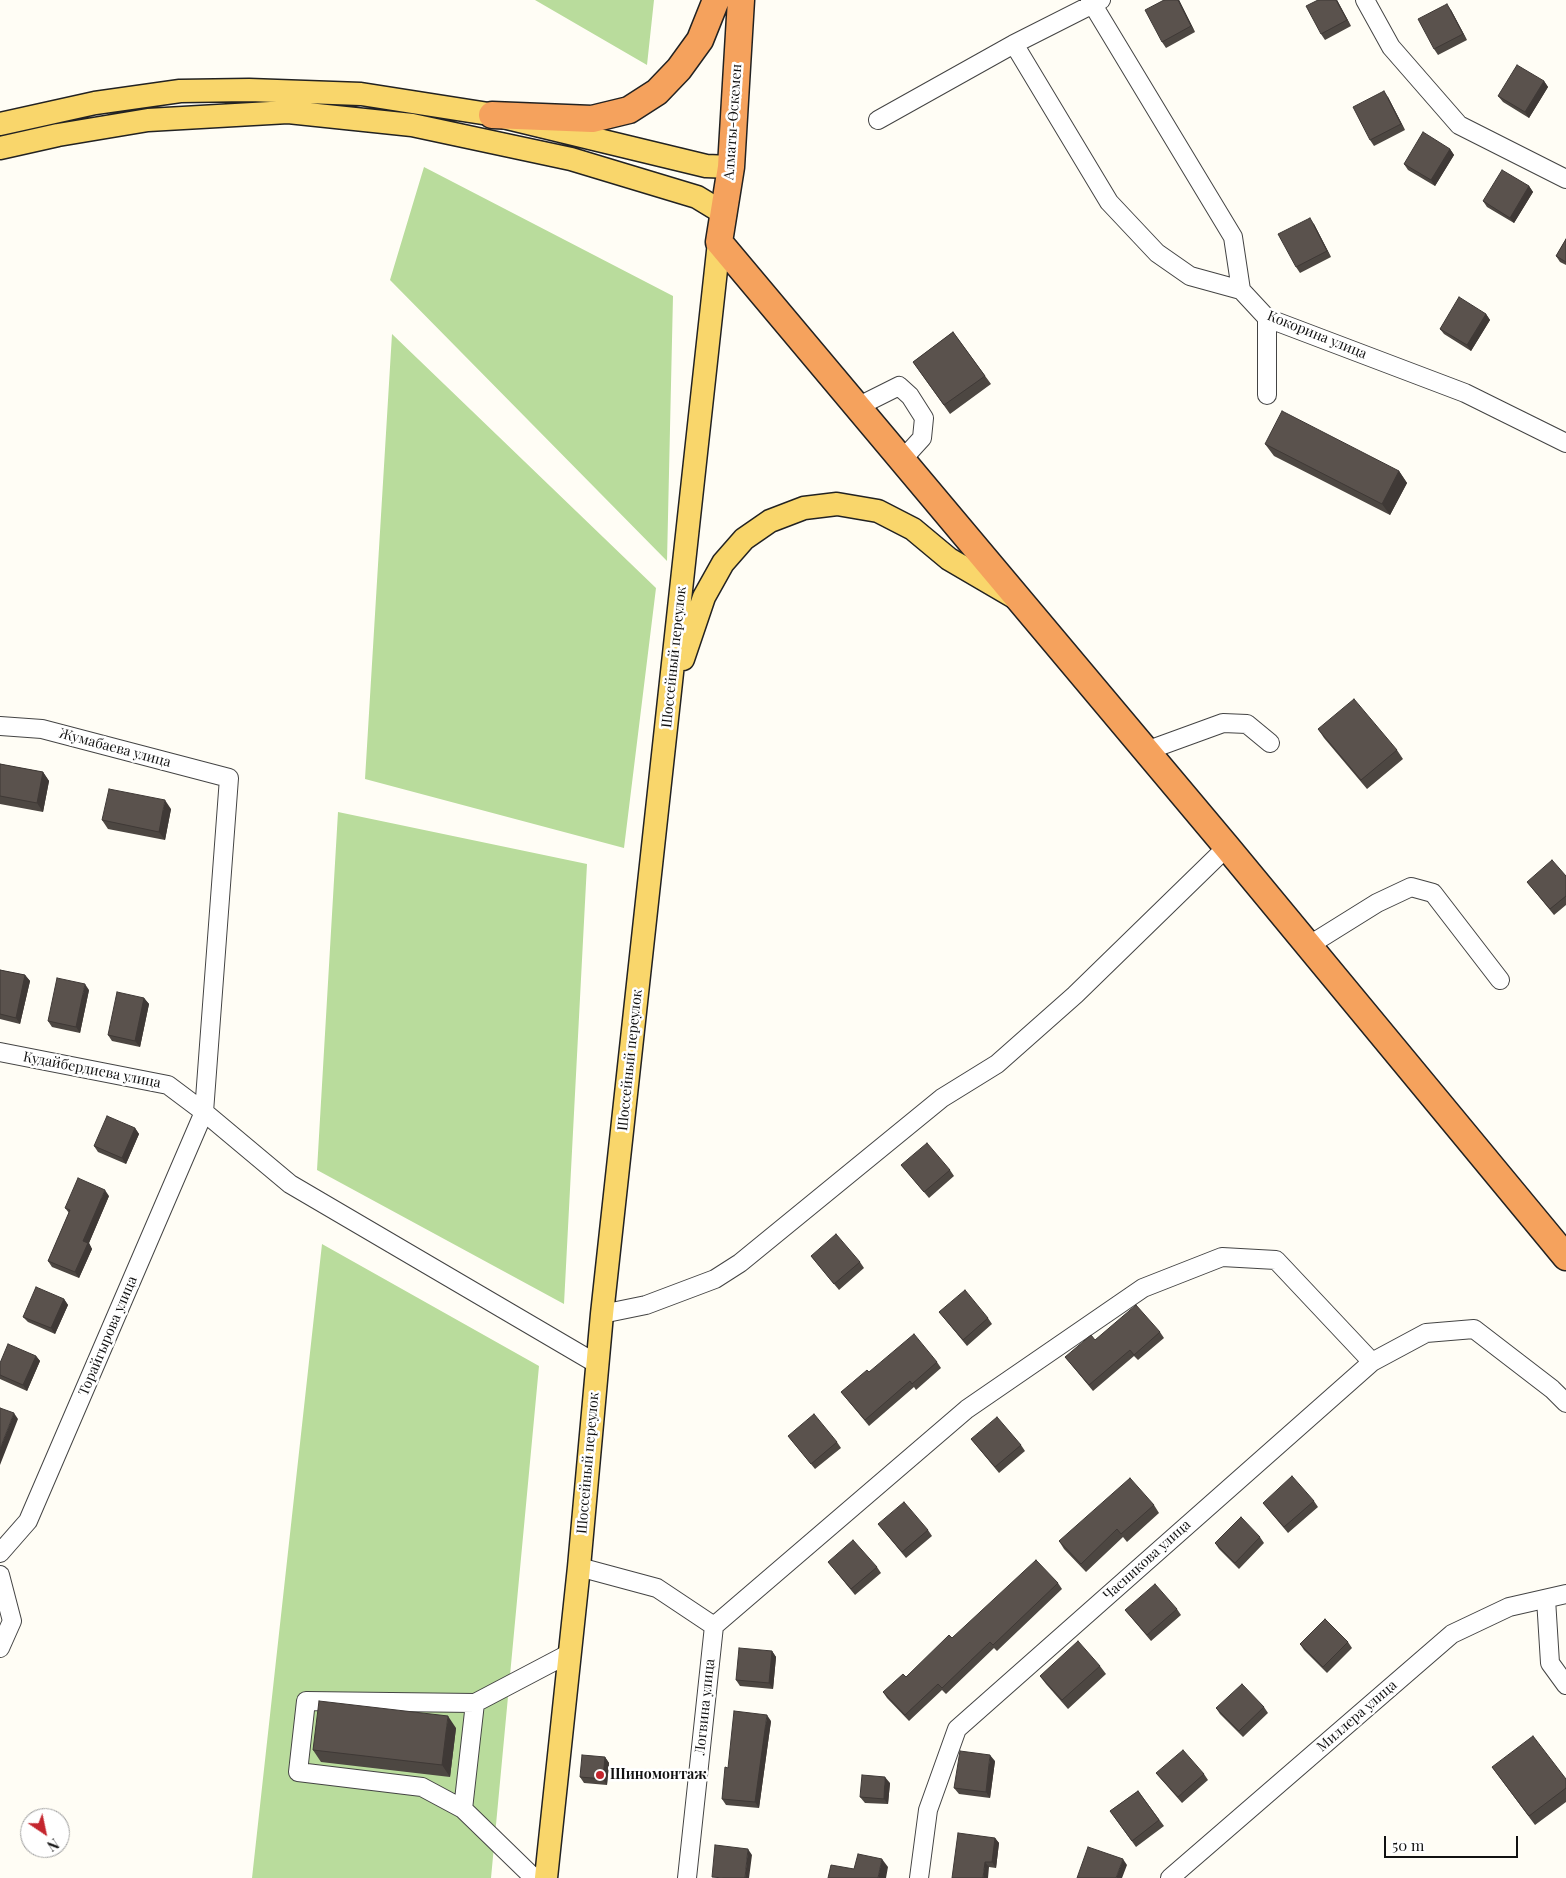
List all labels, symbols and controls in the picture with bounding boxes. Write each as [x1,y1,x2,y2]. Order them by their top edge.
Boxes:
street label: Алматы-Өскемен [721,63,745,181]
street label: Кокорина улица [1265,307,1369,363]
street label: Шоссейный переулок [658,585,690,729]
street label: Жумабаева улица [57,725,173,771]
street label: Шоссейный переулок [614,988,646,1132]
street label: Кудайбердиева улица [22,1048,162,1092]
street label: Торайгырова улица [75,1274,141,1398]
street label: Шоссейный переулок [573,1391,603,1535]
street label: Часникова улица [1100,1516,1194,1604]
street label: Логвина улица [692,1658,718,1756]
street label: Миллера улица [1314,1677,1400,1755]
place label: Шиномонтаж [610,1767,707,1783]
marker: Шиномонтаж [594,1769,606,1781]
north arrow [20,1808,70,1858]
scale bar [1386,1826,1520,1858]
text: N [44,1834,63,1856]
text: 50 m [1392,1835,1424,1855]

